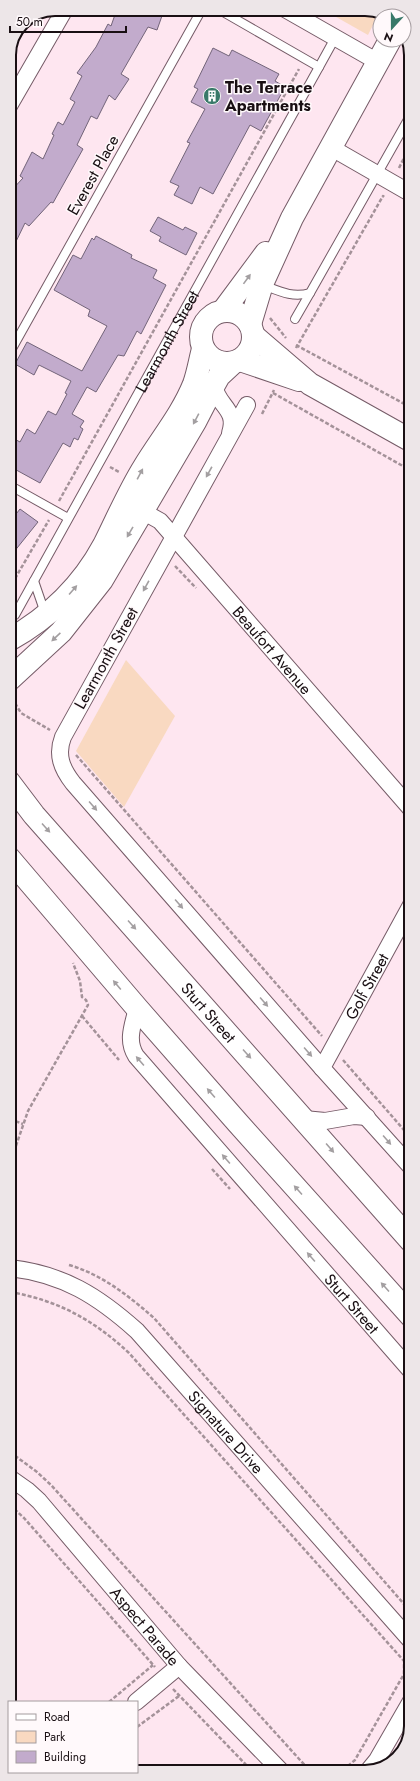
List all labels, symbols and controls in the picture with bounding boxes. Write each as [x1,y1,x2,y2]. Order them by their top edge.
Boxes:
scale bar [10,8,126,34]
north arrow [372,8,412,48]
text: 50 m [16,13,43,31]
text: N [381,28,395,46]
place label: The Terrace Apartments [224,76,312,117]
building icon: The Terrace Apartments [202,86,222,106]
street label: Everest Place [62,131,124,219]
one-way arrow [242,274,251,285]
street label: Learmonth Street [129,286,205,397]
one-way arrow [192,414,199,425]
one-way arrow [206,466,212,478]
one-way arrow [137,468,143,480]
one-way arrow [127,526,134,538]
one-way arrow [142,580,149,592]
one-way arrow [68,585,77,595]
street label: Beaufort Avenue [227,601,317,699]
street label: Learmonth Street [68,603,144,713]
one-way arrow [51,633,61,642]
one-way arrow [89,800,98,811]
one-way arrow [41,824,50,833]
one-way arrow [174,899,183,908]
one-way arrow [128,920,137,931]
street label: Golf Street [339,949,394,1024]
street label: Sturt Street [176,977,242,1048]
one-way arrow [112,979,121,990]
one-way arrow [260,996,269,1007]
one-way arrow [304,1047,313,1057]
one-way arrow [242,1049,251,1059]
one-way arrow [136,1056,145,1066]
one-way arrow [207,1088,216,1099]
one-way arrow [383,1134,392,1145]
one-way arrow [325,1144,334,1153]
one-way arrow [221,1154,231,1164]
one-way arrow [294,1185,303,1195]
one-way arrow [307,1252,316,1262]
street label: Sturt Street [319,1268,385,1339]
one-way arrow [380,1282,389,1292]
street label: Signature Drive [183,1385,269,1479]
street label: Aspect Parade [105,1581,185,1671]
legend [8,1701,138,1773]
text: Road [44,1708,70,1726]
text: Park [44,1728,66,1746]
text: Building [44,1748,86,1766]

